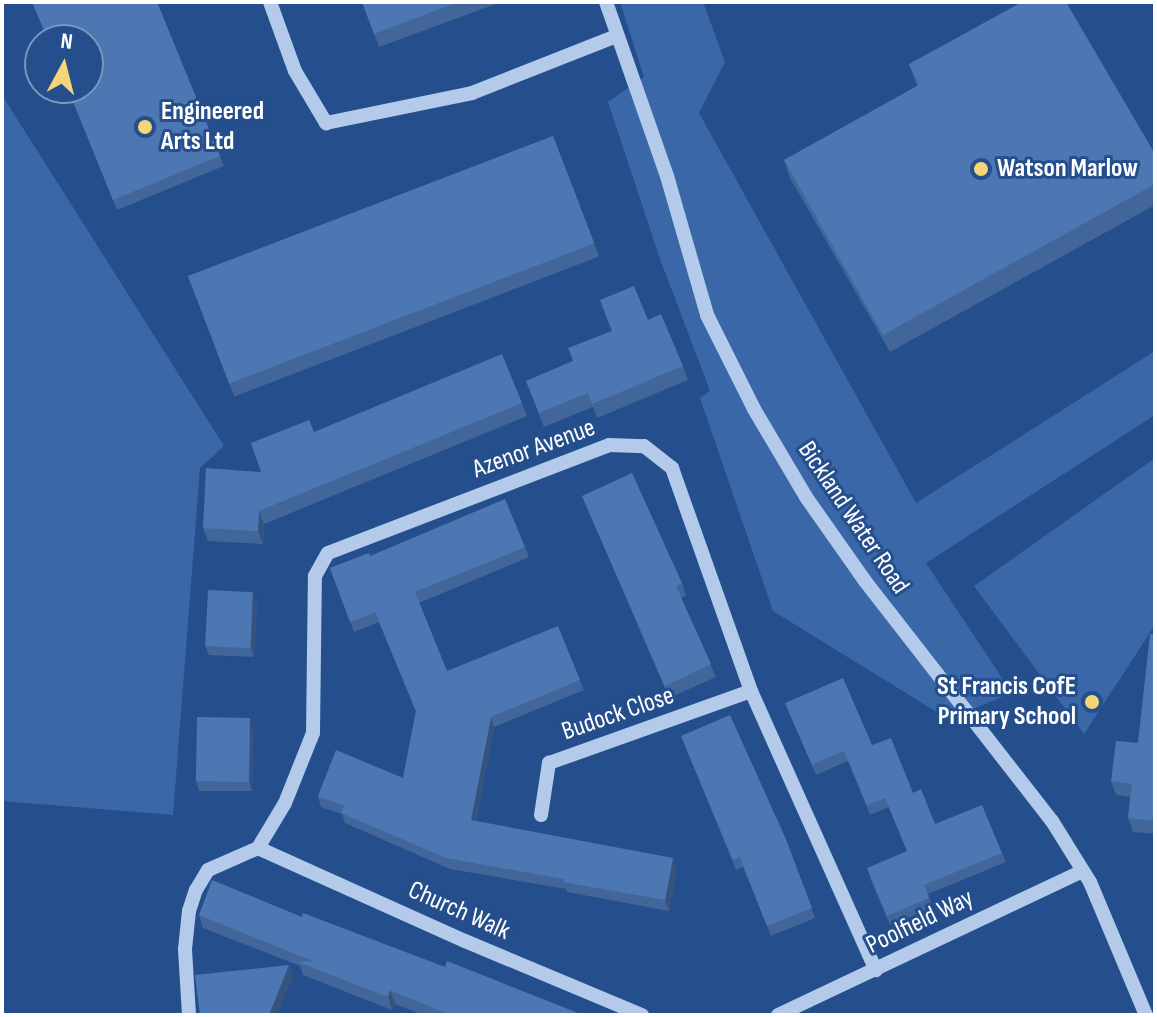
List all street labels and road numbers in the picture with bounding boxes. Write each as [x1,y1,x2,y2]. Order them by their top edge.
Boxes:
street label: Azenor Avenue [469,412,599,486]
street label: Bickland Water Road [791,436,915,600]
street label: Budock Close [558,680,678,748]
street label: Church Walk [403,875,515,947]
street label: Poolfield Way [861,883,979,961]

